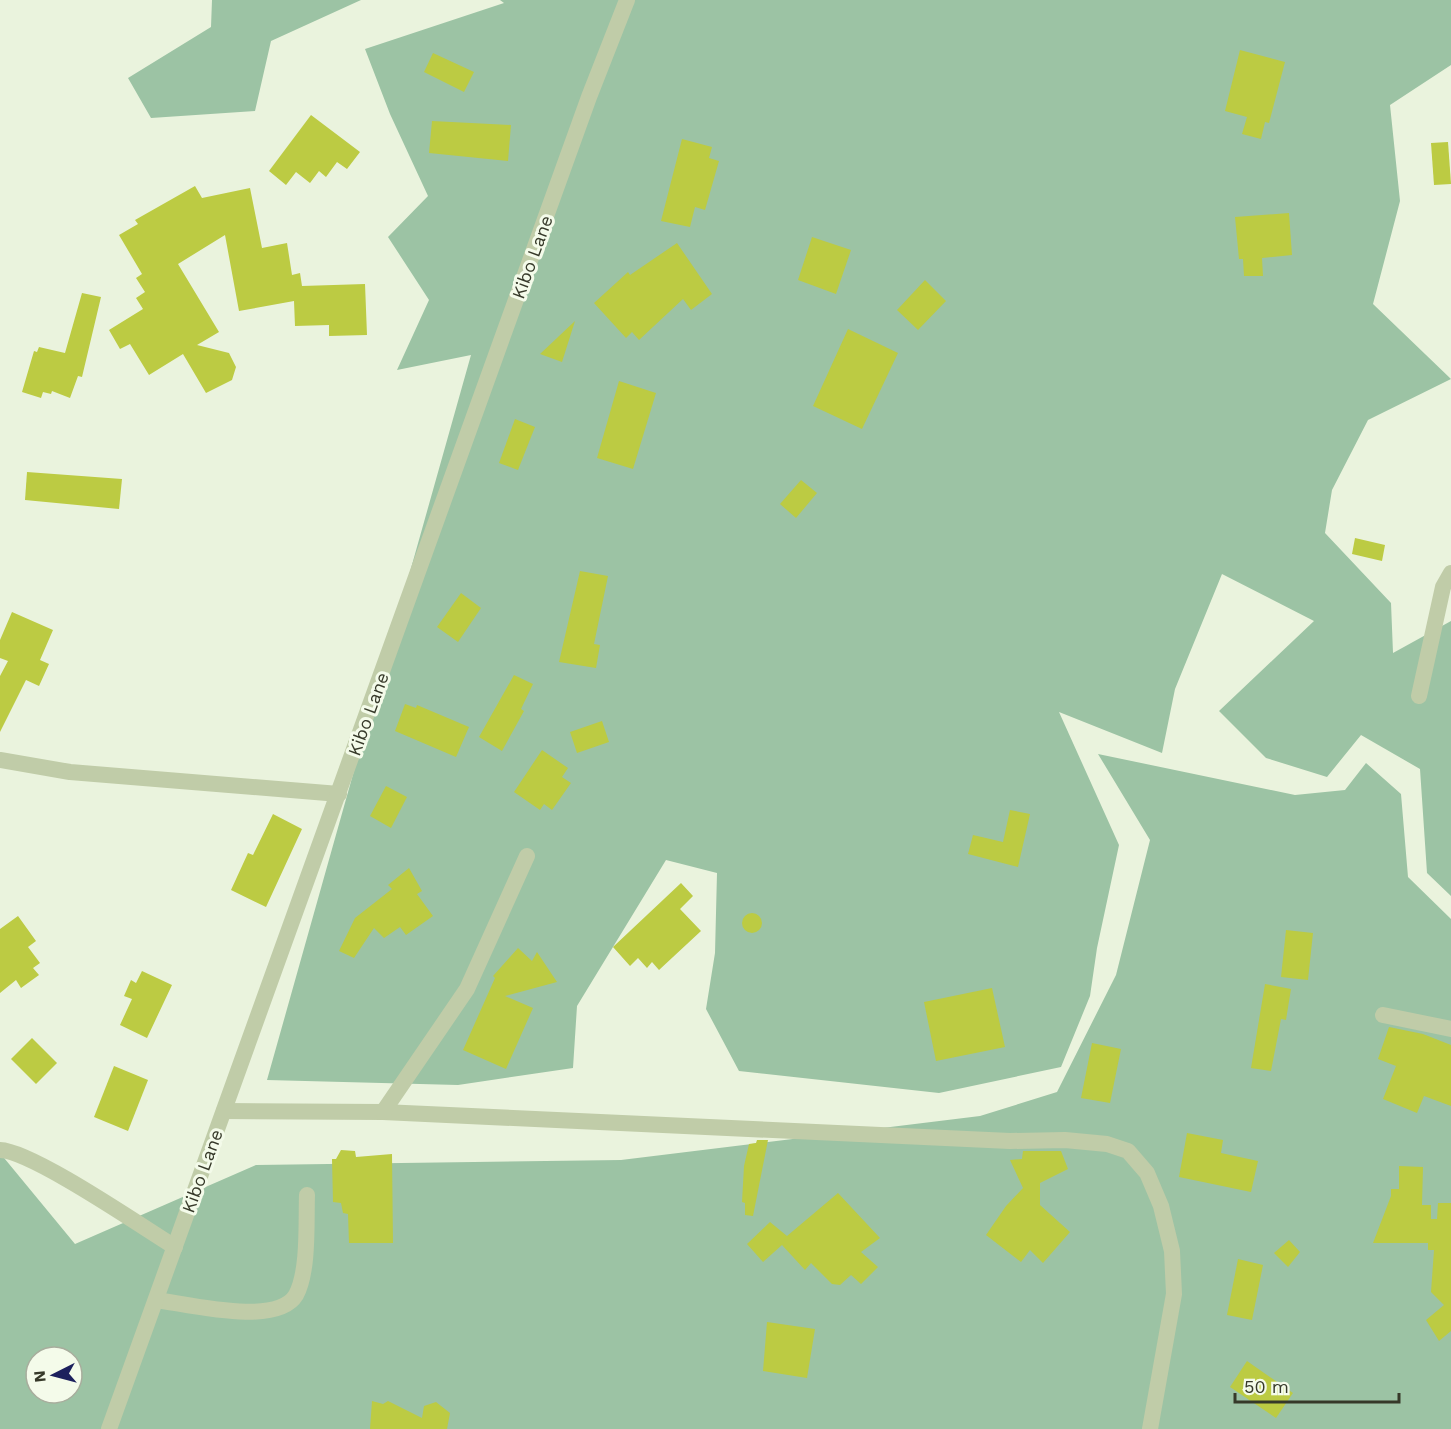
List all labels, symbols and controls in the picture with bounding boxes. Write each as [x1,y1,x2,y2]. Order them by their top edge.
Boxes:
street label: Kibo Lane [507,212,557,302]
street label: Kibo Lane [343,669,393,759]
street label: Kibo Lane [177,1126,227,1216]
north arrow [24,1345,84,1405]
scale bar [1235,1366,1398,1404]
text: N [30,1370,50,1383]
text: 50 m [1244,1376,1289,1397]

